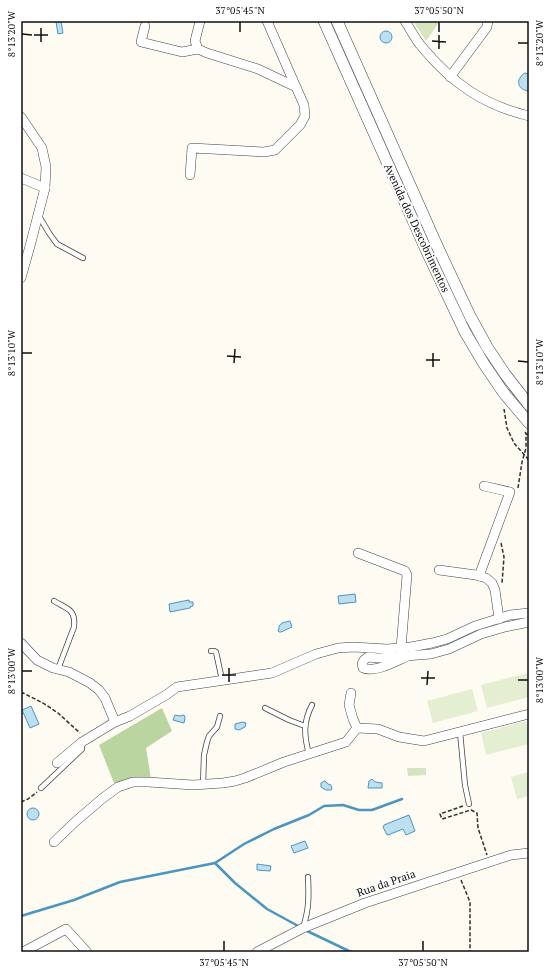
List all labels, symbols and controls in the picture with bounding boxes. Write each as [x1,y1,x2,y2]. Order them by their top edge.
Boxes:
text: 37°05'45"N [215,4,265,17]
text: 37°05'50"N [414,4,464,17]
text: 8°13'20"W [5,10,18,57]
text: 8°13'20"W [533,19,546,66]
street label: Avenida dos Descobrimentos [381,161,453,295]
text: 8°13'10"W [5,329,18,376]
text: 8°13'10"W [533,338,546,385]
text: 8°13'00"W [5,647,18,694]
text: 8°13'00"W [533,656,546,703]
street label: Rua da Praia [355,866,418,900]
text: 37°05'45"N [199,956,249,969]
text: 37°05'50"N [398,956,448,969]

